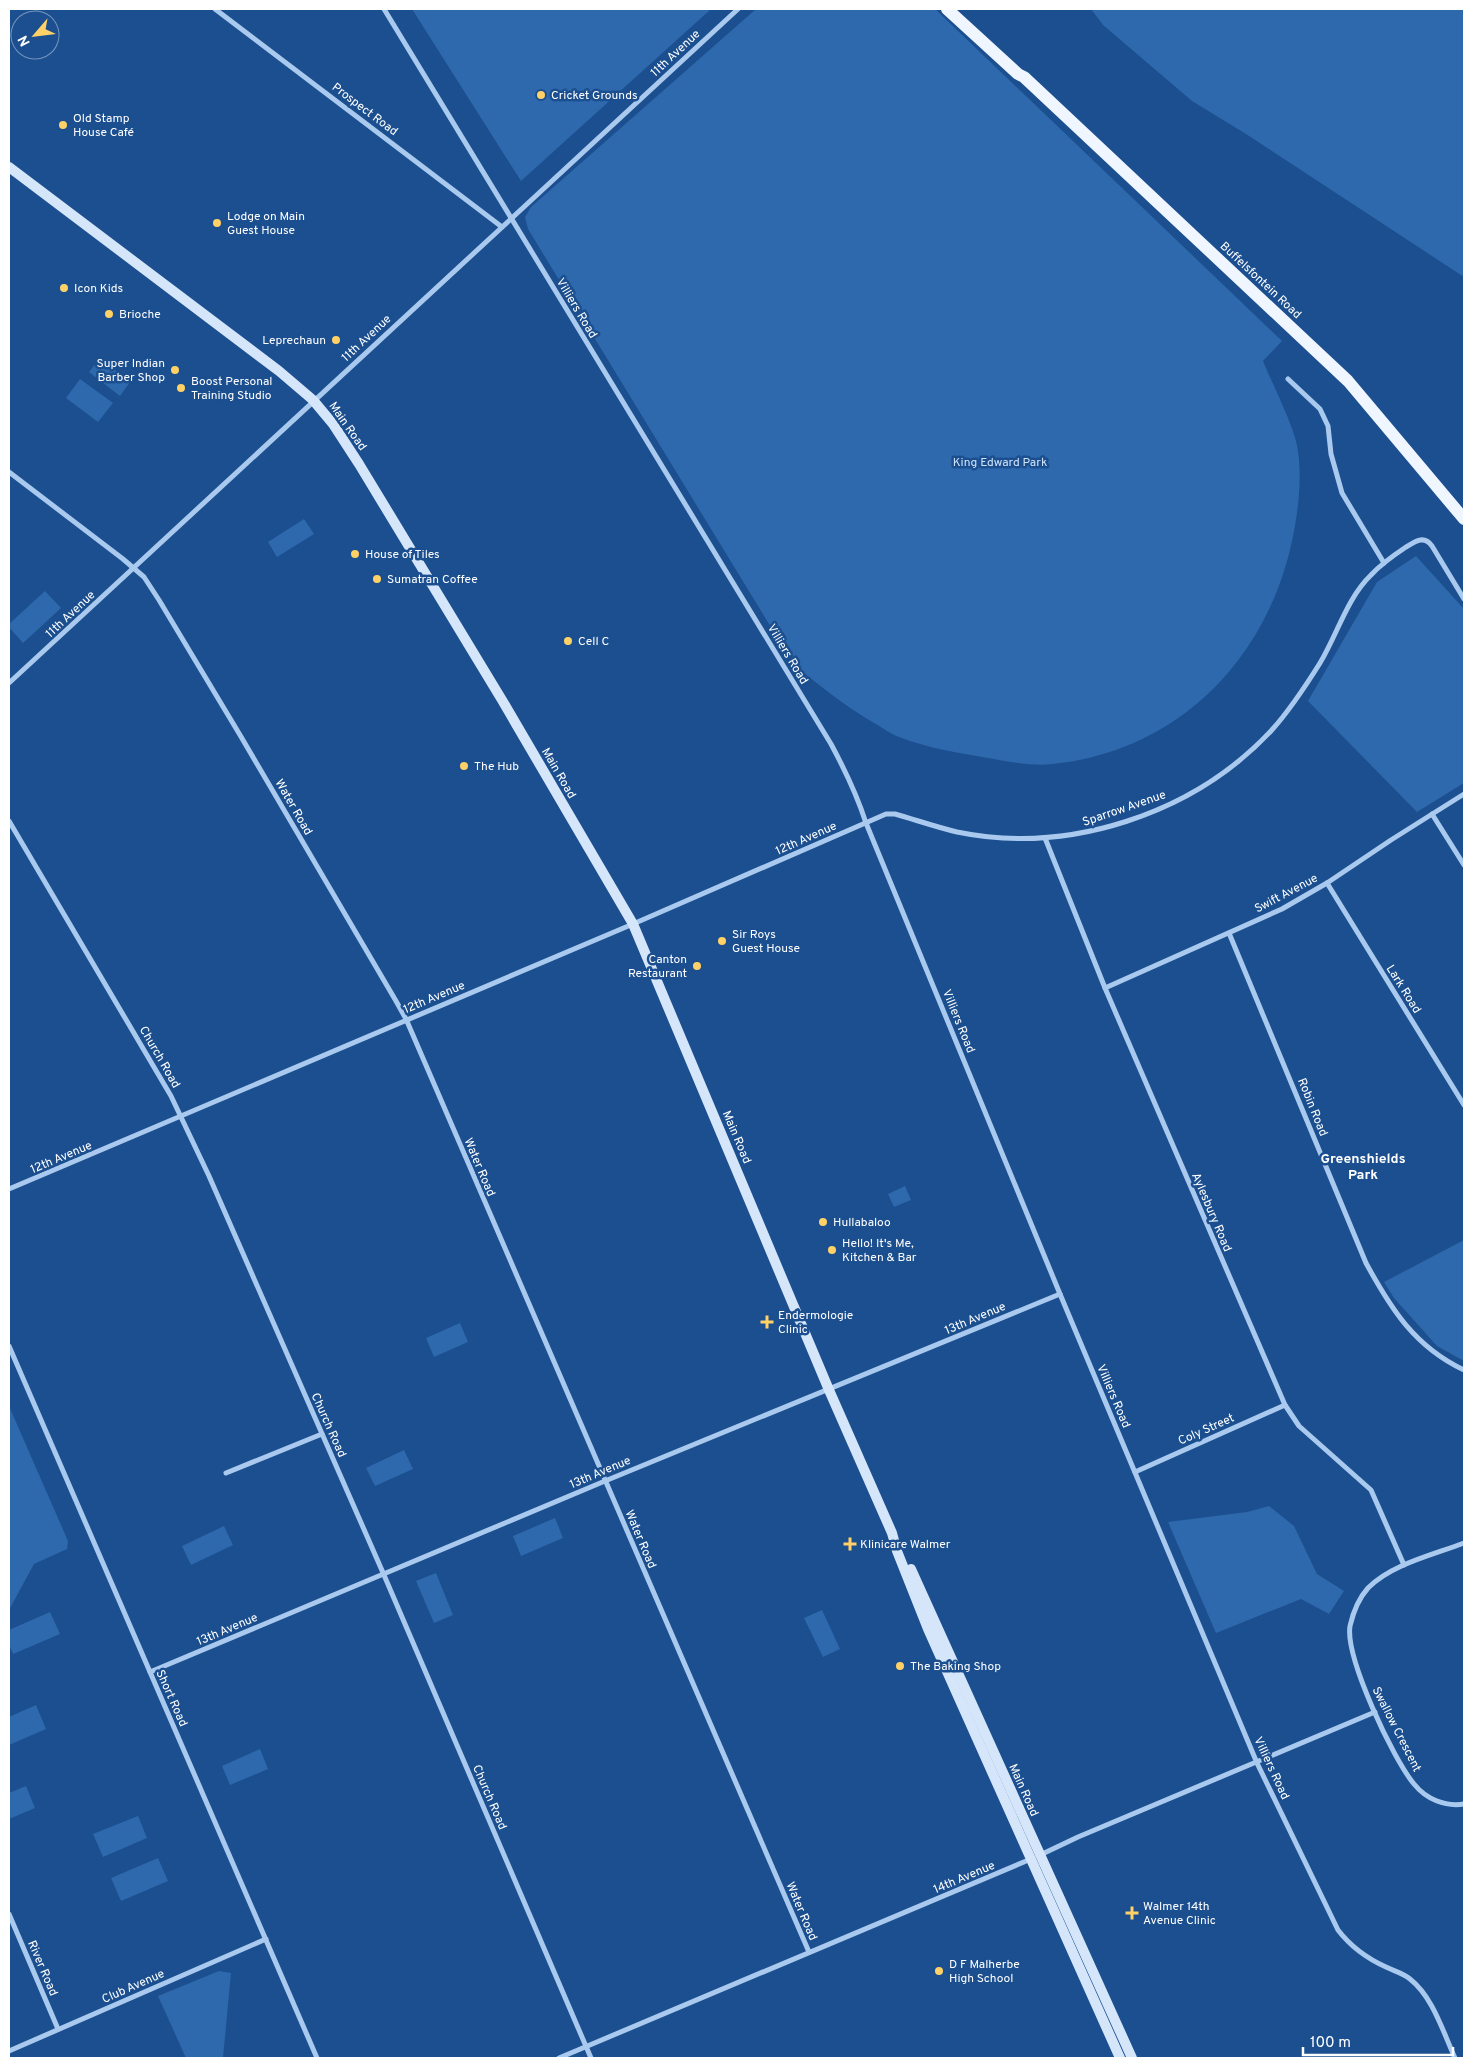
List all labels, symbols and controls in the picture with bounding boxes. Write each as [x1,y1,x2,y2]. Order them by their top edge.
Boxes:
north arrow [10,10,60,60]
street label: 11th Avenue [647,27,704,81]
text: N [15,32,35,49]
street label: Prospect Road [328,80,401,140]
place label: Cricket Grounds [551,88,638,104]
marker: Cricket Grounds [535,89,547,101]
place label: Old Stamp House Café [73,111,134,141]
marker: Old Stamp House Café [57,119,69,131]
place label: Lodge on Main Guest House [227,209,305,239]
marker: Lodge on Main Guest House [211,217,223,229]
street label: Buffelsfontein Road [1216,239,1305,323]
street label: Villiers Road [552,275,600,342]
place label: Icon Kids [74,281,123,297]
marker: Icon Kids [58,282,70,294]
place label: Brioche [119,307,161,323]
marker: Brioche [103,308,115,320]
street label: 11th Avenue [338,312,395,366]
place label: Leprechaun [262,333,326,349]
marker: Leprechaun [330,334,342,346]
place label: Super Indian Barber Shop [97,356,165,386]
marker: Super Indian Barber Shop [169,364,181,376]
place label: Boost Personal Training Studio [191,374,272,404]
marker: Boost Personal Training Studio [175,382,187,394]
street label: Main Road [325,399,370,454]
park label: King Edward Park [953,455,1047,471]
place label: House of Tiles [365,547,440,563]
marker: House of Tiles [349,548,361,560]
place label: Sumatran Coffee [387,572,478,588]
marker: Sumatran Coffee [371,573,383,585]
street label: 11th Avenue [42,588,99,642]
street label: Villiers Road [763,621,811,688]
place label: Cell C [578,634,609,650]
marker: Cell C [562,635,574,647]
street label: Main Road [537,745,579,802]
place label: The Hub [474,759,519,775]
marker: The Hub [458,760,470,772]
street label: Water Road [271,777,316,838]
street label: Sparrow Avenue [1080,787,1168,831]
street label: 12th Avenue [773,818,840,860]
street label: Swift Avenue [1252,871,1321,917]
place label: Sir Roys Guest House [732,927,800,957]
marker: Sir Roys Guest House [716,935,728,947]
place label: Canton Restaurant [628,952,687,982]
marker: Canton Restaurant [691,960,703,972]
street label: Lark Road [1382,962,1424,1017]
street label: 12th Avenue [401,978,468,1018]
street label: Villiers Road [938,987,978,1056]
street label: Church Road [135,1024,183,1091]
street label: Robin Road [1293,1076,1331,1139]
street label: Main Road [718,1108,754,1166]
street label: Water Road [460,1136,499,1199]
street label: 12th Avenue [28,1138,95,1178]
district label: Greenshields Park [1320,1151,1406,1184]
street label: Aylesbury Road [1187,1170,1235,1254]
place label: Hullabaloo [833,1215,891,1231]
marker: Hullabaloo [817,1216,829,1228]
place label: Hello! It's Me, Kitchen & Bar [842,1236,917,1266]
marker: Hello! It's Me, Kitchen & Bar [826,1244,838,1256]
street label: 13th Avenue [942,1299,1008,1339]
place label: Endermologie Clinic [778,1308,853,1338]
marker: Endermologie Clinic [760,1315,774,1329]
street label: Villiers Road [1093,1362,1134,1431]
street label: Church Road [307,1391,349,1460]
street label: Coly Street [1176,1410,1237,1449]
street label: 13th Avenue [567,1453,633,1493]
street label: Water Road [621,1508,660,1571]
place label: Klinicare Walmer [860,1537,951,1553]
marker: Klinicare Walmer [844,1538,856,1550]
street label: 13th Avenue [194,1610,260,1650]
place label: The Baking Shop [910,1659,1001,1675]
marker: The Baking Shop [894,1660,906,1672]
street label: Short Road [151,1667,191,1729]
street label: Swallow Crescent [1368,1684,1424,1775]
street label: Villiers Road [1250,1734,1293,1802]
street label: Church Road [468,1762,510,1832]
street label: Main Road [1004,1762,1042,1819]
street label: 14th Avenue [931,1858,998,1898]
street label: Water Road [782,1880,821,1943]
place label: Walmer 14th Avenue Clinic [1143,1899,1216,1929]
marker: Walmer 14th Avenue Clinic [1125,1906,1139,1920]
street label: River Road [23,1938,61,1999]
place label: D F Malherbe High School [949,1957,1020,1987]
marker: D F Malherbe High School [933,1965,945,1977]
street label: Club Avenue [100,1966,167,2008]
scale bar [1303,2024,1453,2056]
text: 100 m [1310,2034,1351,2053]

